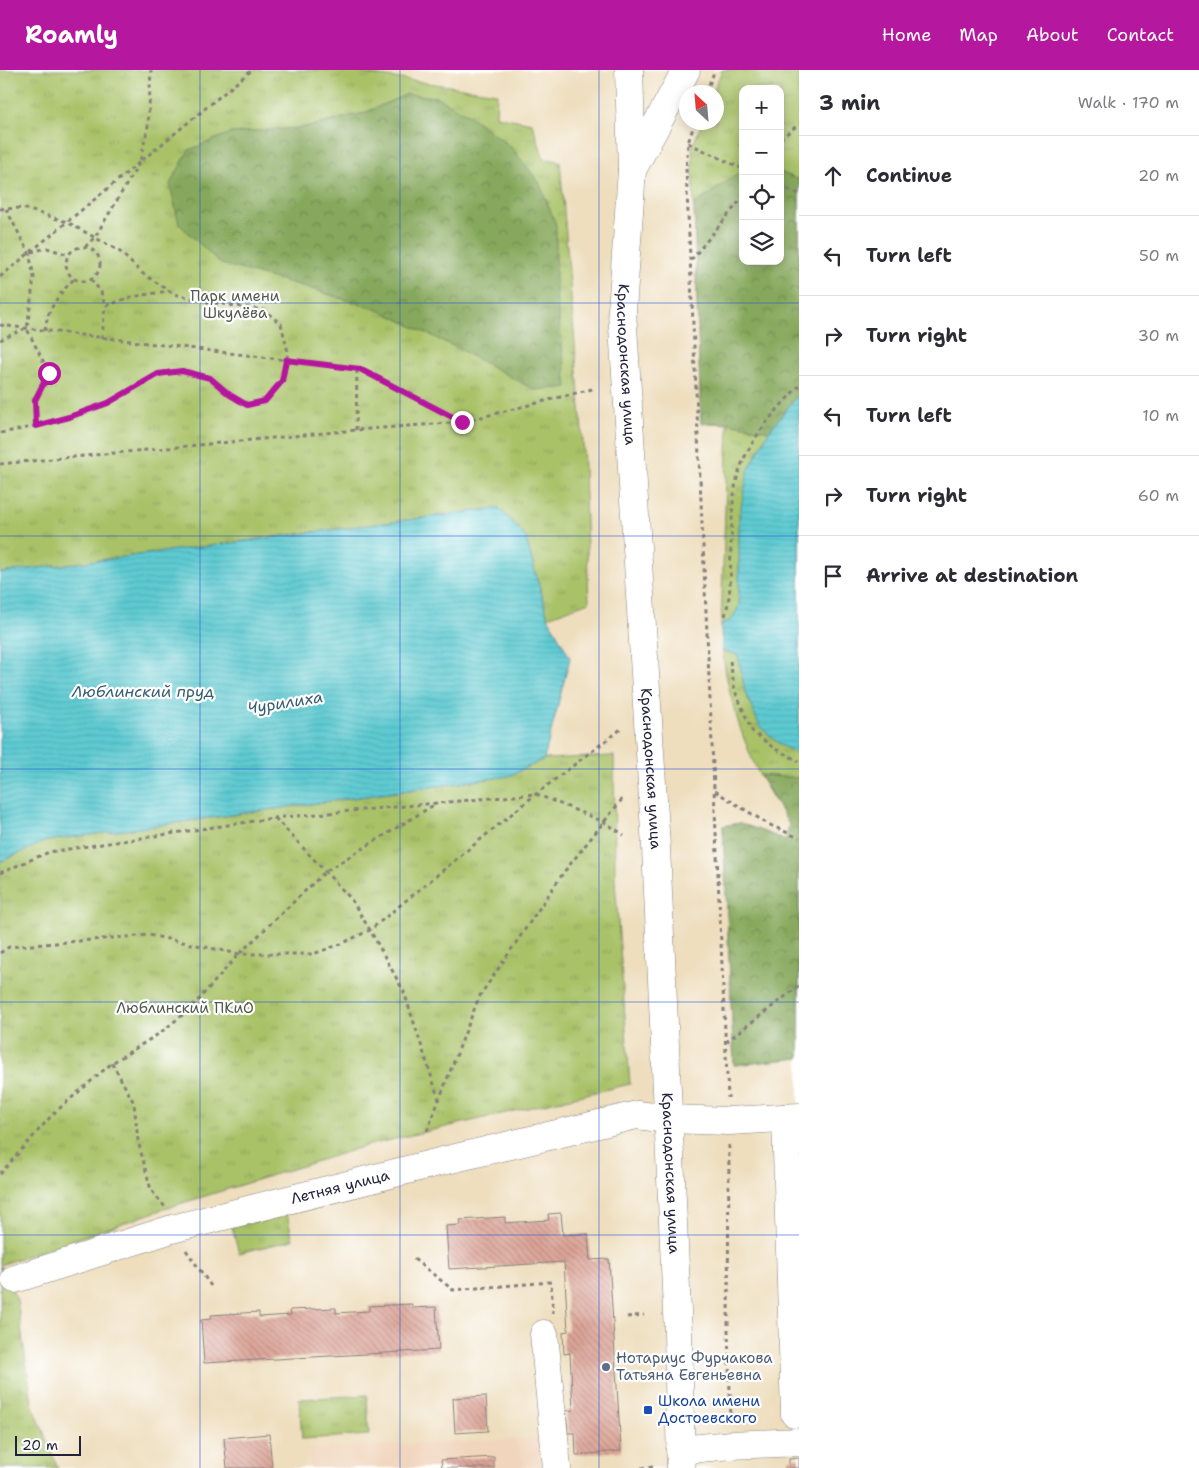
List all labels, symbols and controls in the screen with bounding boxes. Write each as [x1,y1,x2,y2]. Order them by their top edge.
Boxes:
text: Roamly [25,19,118,51]
text: Home [882,23,931,47]
text: Map [959,23,998,47]
text: About [1026,23,1079,47]
text: Contact [1107,23,1174,47]
north arrow [679,85,724,130]
map controls [739,85,784,265]
button: + [739,85,784,130]
text: 3 min [819,89,880,117]
text: Walk · 170 m [1078,92,1179,113]
button: − [739,130,784,175]
icon: ahead [819,162,847,190]
text: Continue [866,163,952,188]
text: 20 m [1138,165,1179,186]
button: locate [739,175,784,220]
button: layers [739,220,784,265]
icon: left [819,242,847,270]
text: Turn left [866,243,952,268]
text: 50 m [1139,245,1179,266]
street label: Краснодонская улица [612,283,641,446]
park label: Парк имени Шкулёва [190,286,280,323]
icon: right [819,322,847,350]
text: Turn right [866,323,967,348]
text: 30 m [1138,325,1179,346]
route start [38,362,61,385]
icon: left [819,402,847,430]
text: Turn left [866,403,952,428]
text: 10 m [1142,405,1179,426]
route end [451,411,474,434]
icon: right [819,482,847,510]
text: Turn right [866,483,967,508]
text: 60 m [1138,485,1179,506]
icon: arrive [819,562,847,590]
text: Arrive at destination [866,563,1078,588]
water label: Люблинский пруд [71,681,214,702]
water label: Чурилиха [246,686,324,719]
street label: Краснодонская улица [636,687,666,851]
park label: Люблинский ПКиО [116,998,254,1018]
street label: Краснодонская улица [657,1092,684,1255]
street label: Летняя улица [288,1165,392,1209]
place label: Нотариус Фурчакова Татьяна Евгеньевна [616,1348,773,1385]
marker: Нотариус Фурчакова Татьяна Евгеньевна [600,1361,612,1373]
place label: Школа имени Достоевского [658,1391,760,1428]
marker: Школа имени Достоевского [642,1404,654,1416]
scale bar [15,1433,81,1456]
text: 20 m [22,1436,58,1454]

